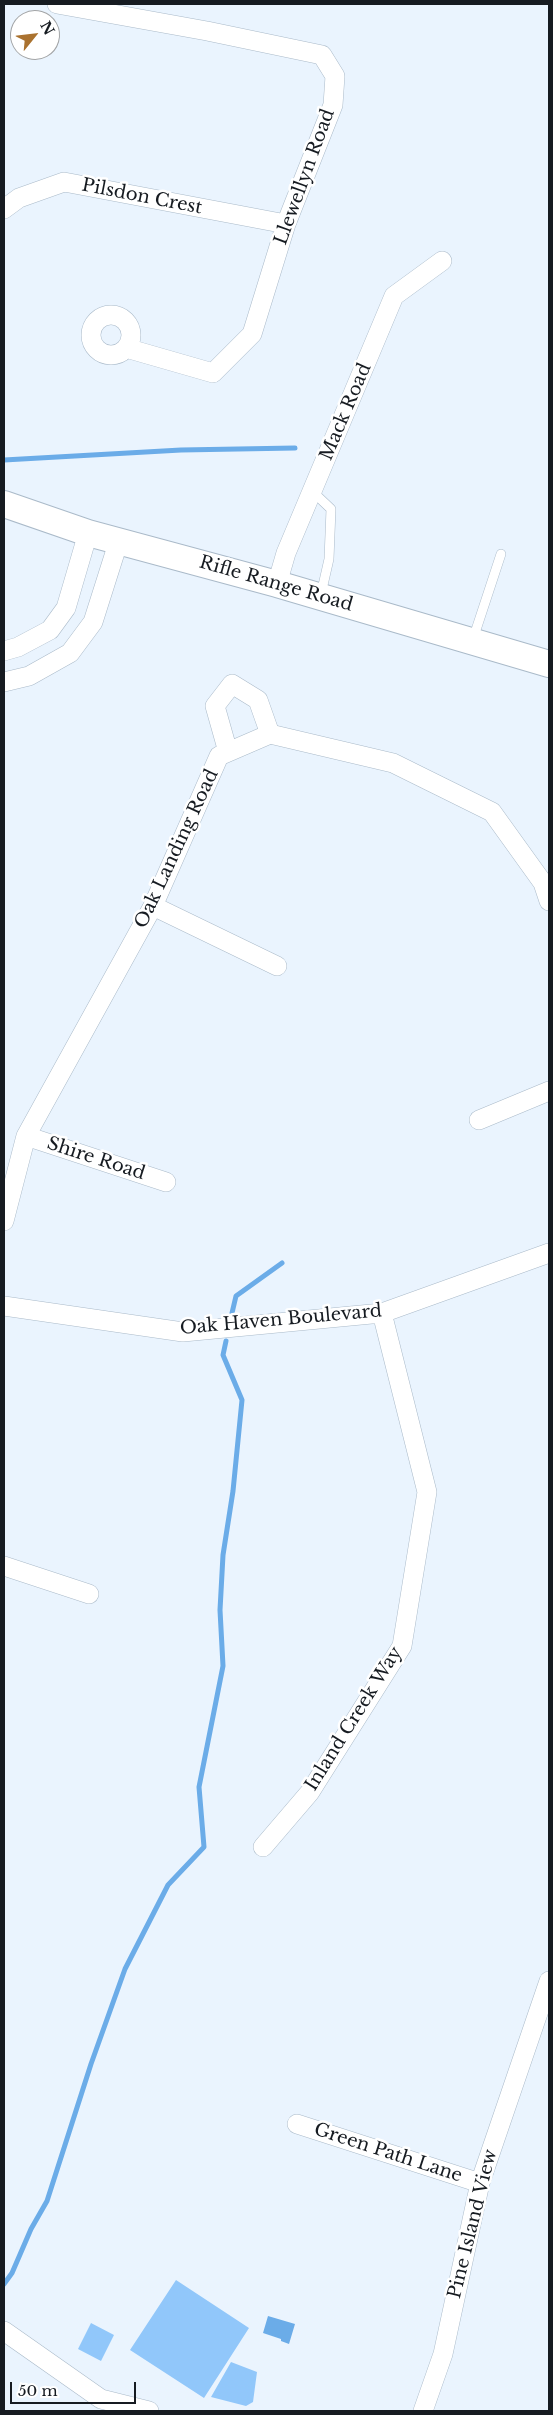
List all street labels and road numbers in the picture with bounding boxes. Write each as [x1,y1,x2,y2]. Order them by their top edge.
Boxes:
street label: Llewellyn Road [270,106,340,248]
street label: Pilsdon Crest [80,175,204,219]
street label: Mack Road [316,360,376,464]
street label: Rifle Range Road [197,552,355,616]
street label: Oak Landing Road [131,766,223,932]
street label: Shire Road [44,1133,148,1185]
street label: Oak Haven Boulevard [179,1300,383,1340]
street label: Inland Creek Way [301,1643,407,1795]
street label: Green Path Lane [311,2119,465,2187]
street label: Pine Island View [444,2147,502,2301]

